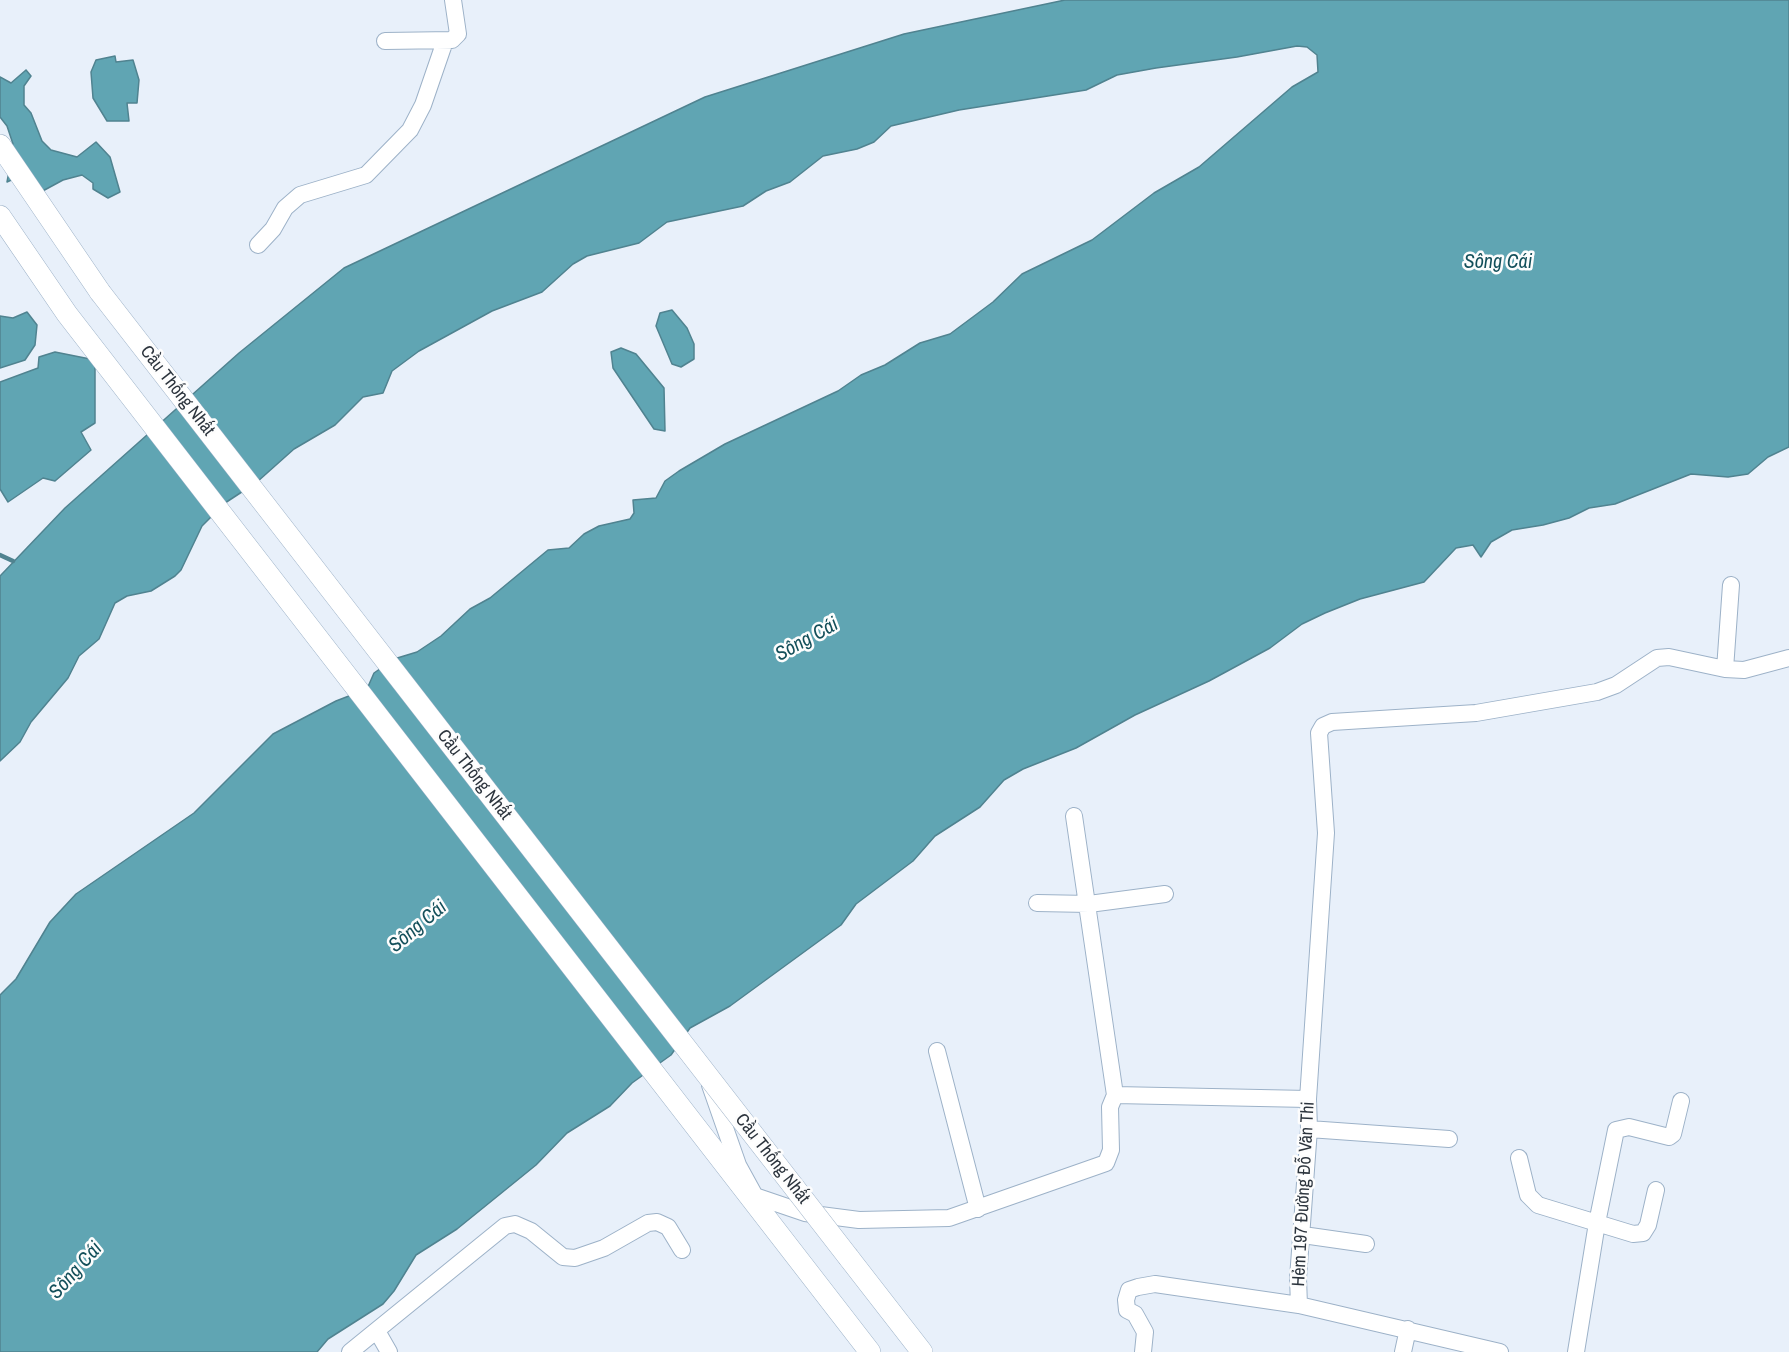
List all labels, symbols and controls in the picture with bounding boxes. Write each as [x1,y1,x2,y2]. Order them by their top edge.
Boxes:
water label: Sông Cái [1464,251,1532,275]
street label: Cầu Thống Nhất [135,342,219,440]
water label: Sông Cái [771,613,843,667]
street label: Cầu Thống Nhất [432,726,516,824]
water label: Sông Cái [384,896,452,958]
street label: Hẻm 197 Đường Đỗ Văn Thi [1288,1101,1320,1287]
street label: Cầu Thống Nhất [730,1110,814,1208]
water label: Sông Cái [44,1238,108,1304]

